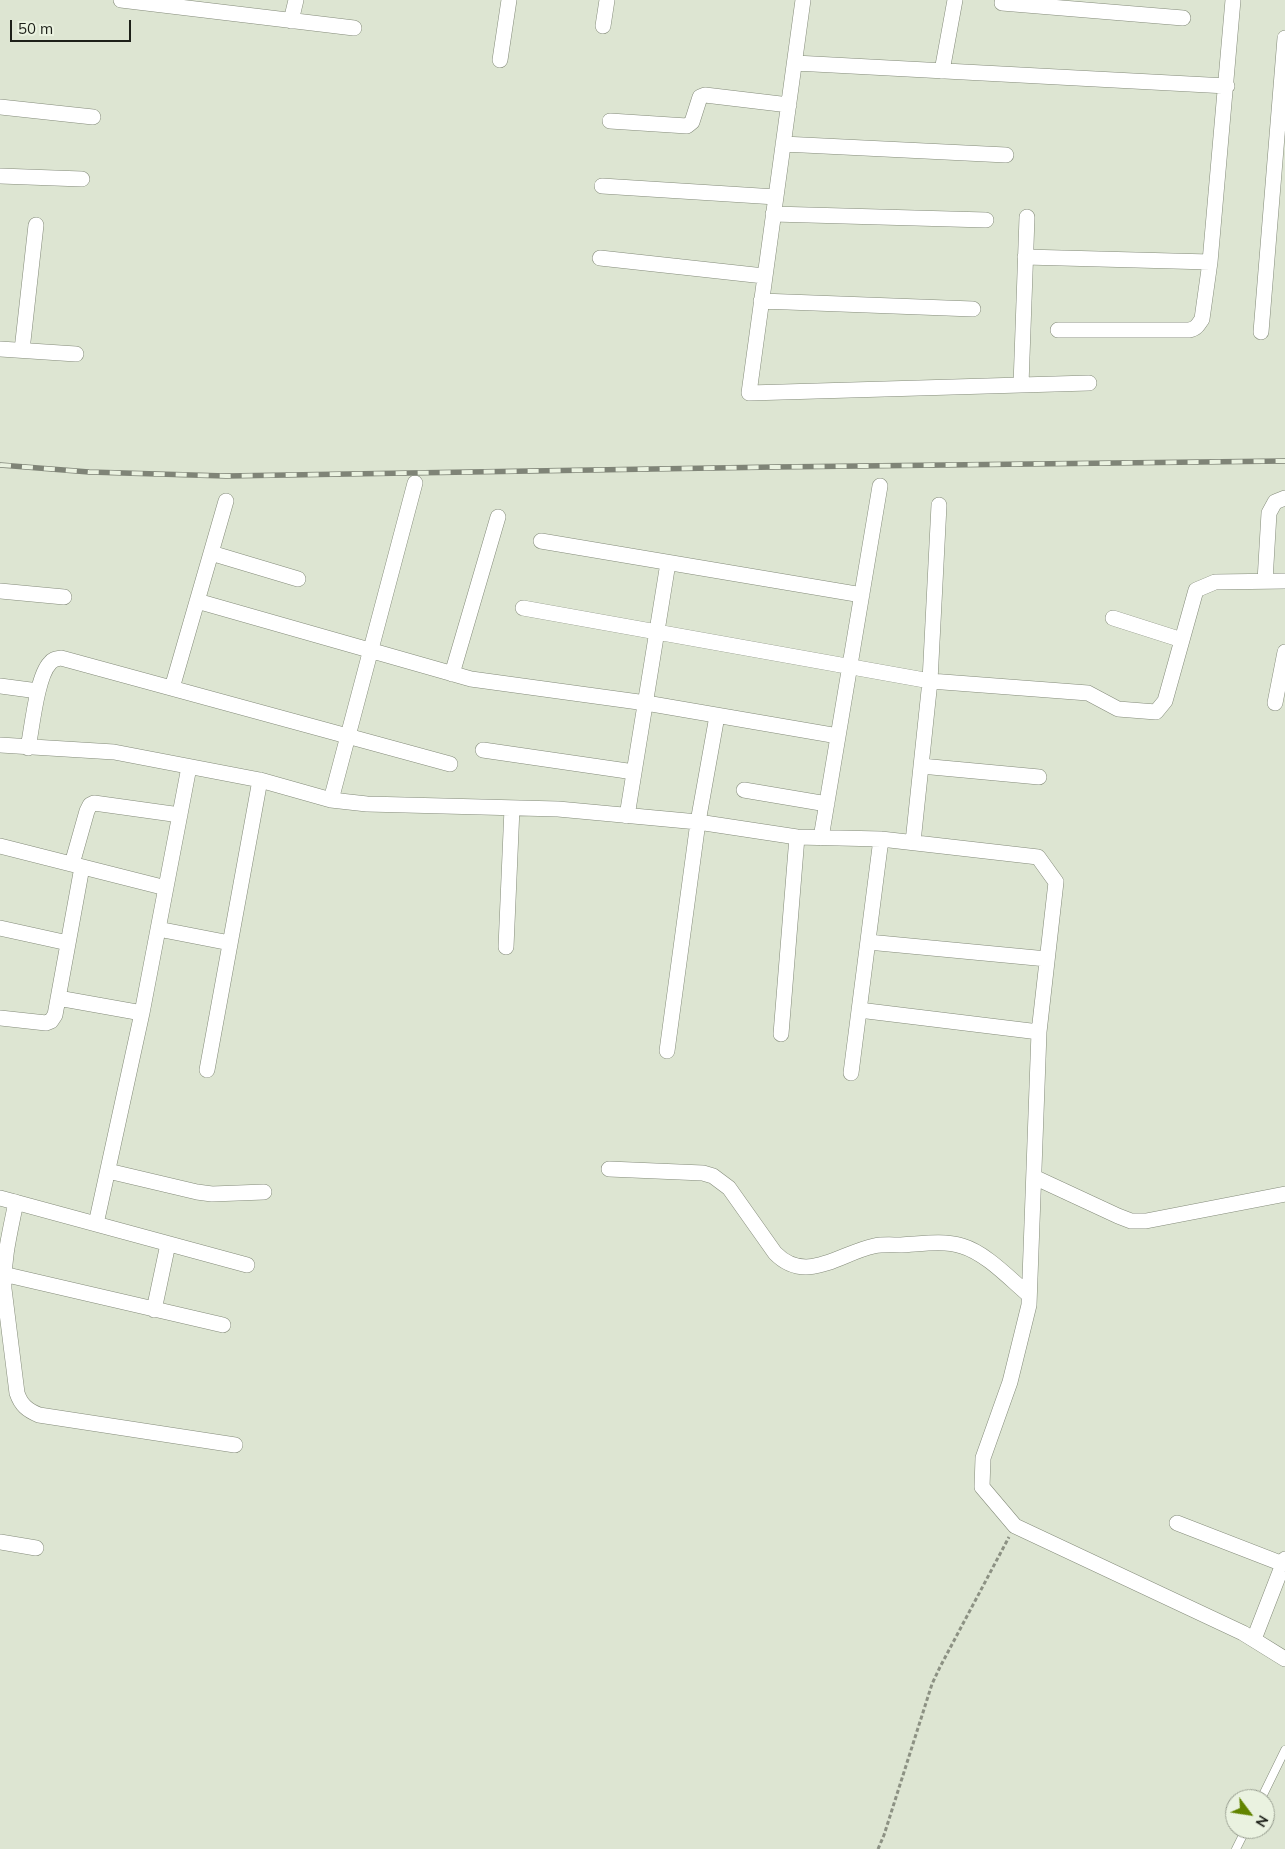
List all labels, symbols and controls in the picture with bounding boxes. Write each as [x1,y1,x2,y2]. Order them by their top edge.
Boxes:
scale bar [12,10,134,42]
text: 50 m [18,19,53,38]
north arrow [1225,1789,1275,1839]
text: N [1252,1812,1272,1830]

